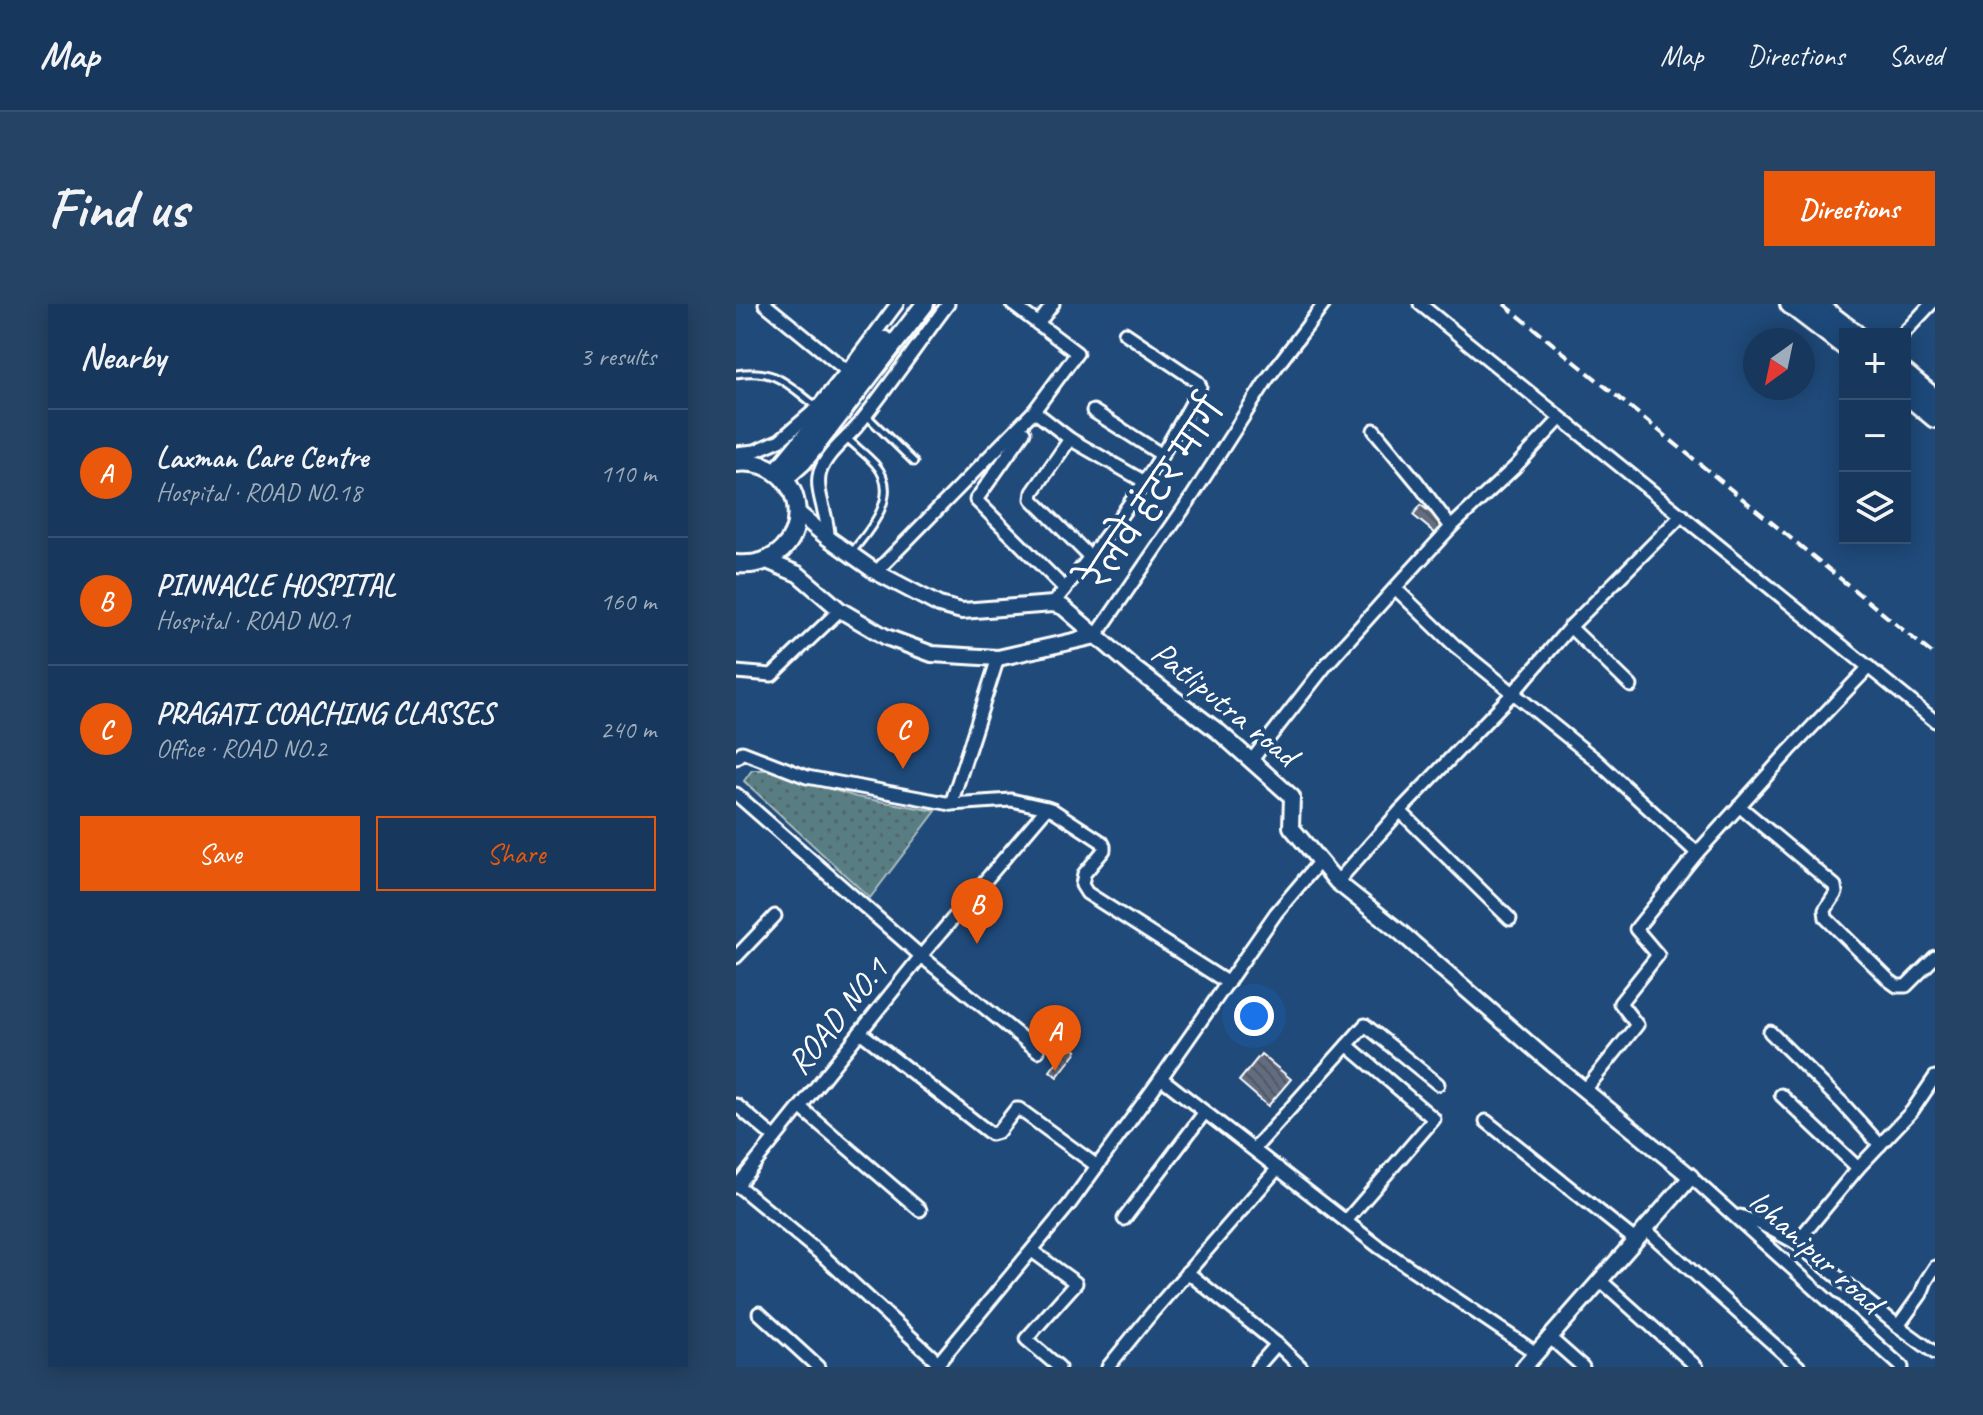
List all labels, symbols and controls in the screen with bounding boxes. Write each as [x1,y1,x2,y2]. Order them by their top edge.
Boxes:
text: Map [40,32,99,79]
text: Map [1660,38,1703,73]
text: Directions [1747,38,1845,73]
text: Saved [1889,38,1943,73]
button: Directions [1764,171,1935,246]
text: Find us [48,173,188,244]
north arrow [1743,328,1815,400]
map controls [1839,328,1911,544]
button: + [1839,328,1911,400]
text: Nearby [80,335,166,378]
text: 3 results [580,340,656,373]
street label: रेलवे हंटर मार्ग [1068,385,1236,600]
button: − [1839,400,1911,472]
text: Laxman Care Centre [156,438,368,476]
text: A [99,457,113,490]
text: 110 m [600,457,656,490]
button: layers [1839,472,1911,544]
text: Hospital · ROAD NO.18 [156,476,362,509]
text: PINNACLE HOSPITAL [156,566,395,604]
text: B [99,585,113,618]
text: 160 m [600,585,656,618]
text: Hospital · ROAD NO.1 [156,604,350,637]
street label: Patliputra road [1143,631,1311,778]
text: PRAGATI COACHING CLASSES [156,694,494,732]
pin: C [877,703,929,769]
text: C [100,713,112,746]
text: 240 m [600,713,656,746]
text: Office · ROAD NO.2 [156,732,326,765]
button: Save [80,816,360,891]
button: Share [376,816,656,891]
pin: B [951,878,1003,944]
street label: ROAD NO.1 [777,948,898,1083]
your location [1234,996,1274,1036]
pin: A [1029,1005,1081,1071]
street label: lohanipur road [1740,1180,1895,1325]

